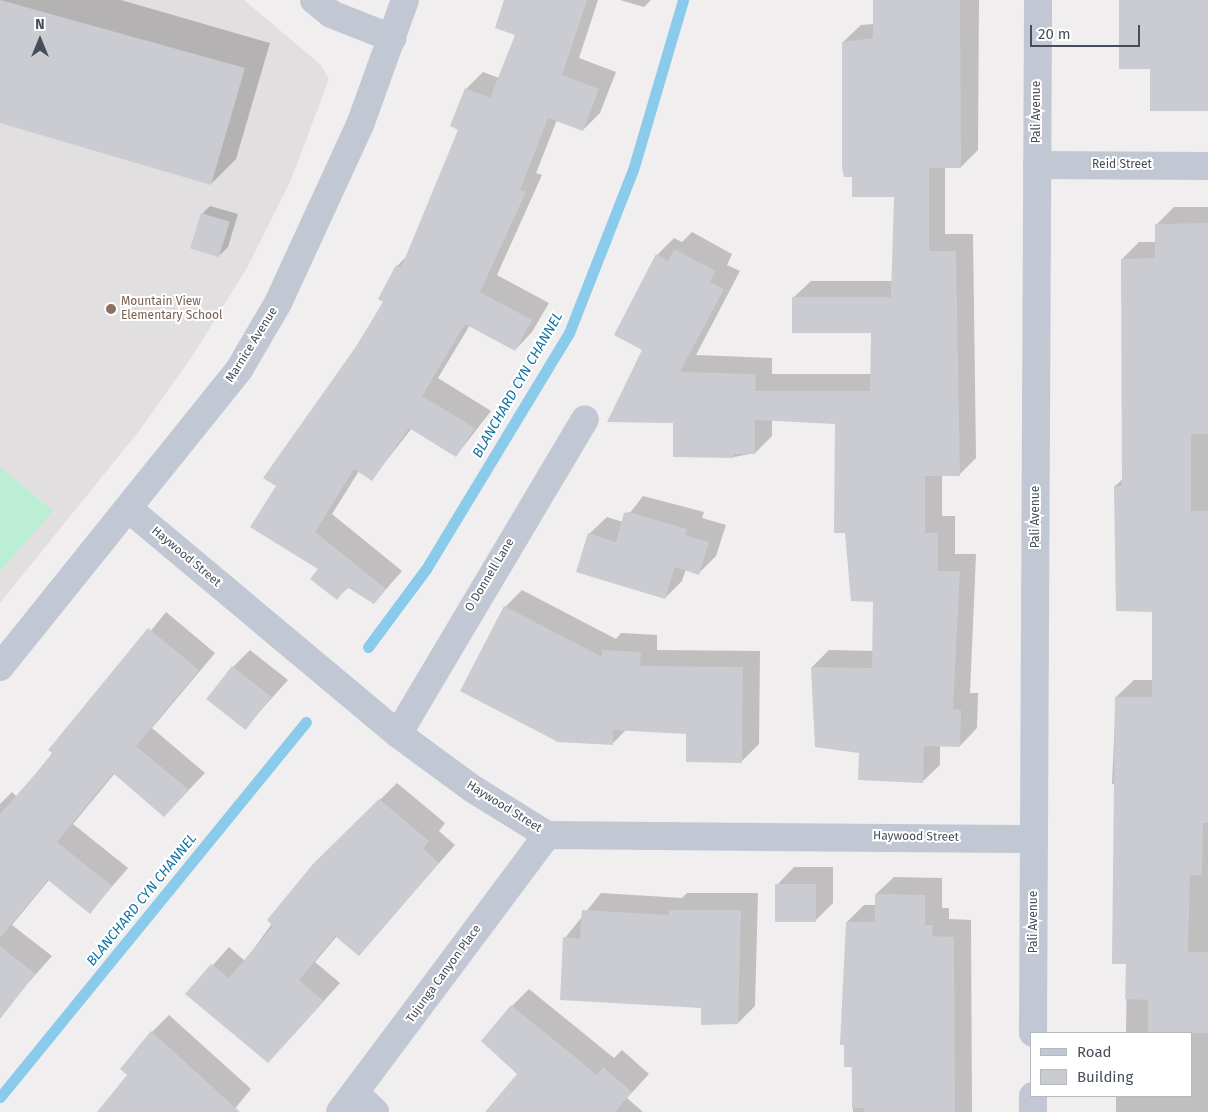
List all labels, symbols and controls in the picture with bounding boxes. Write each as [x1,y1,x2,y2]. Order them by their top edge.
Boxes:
north arrow [15,15,65,65]
scale bar [1033,15,1143,47]
text: N [35,16,45,33]
text: 20 m [1038,25,1071,43]
street label: Pali Avenue [1030,81,1044,143]
street label: Reid Street [1092,158,1152,172]
place label: Mountain View Elementary School [121,295,223,323]
marker: Mountain View Elementary School [105,303,117,315]
street label: Marnice Avenue [223,305,281,385]
water label: BLANCHARD CYN CHANNEL [469,309,567,461]
street label: Pali Avenue [1029,486,1043,548]
street label: Haywood Street [148,524,224,590]
street label: O Donnell Lane [462,536,518,614]
street label: Haywood Street [464,778,544,836]
street label: Haywood Street [873,829,959,845]
water label: BLANCHARD CYN CHANNEL [83,830,201,970]
street label: Pali Avenue [1027,891,1041,953]
street label: Tujunga Canyon Place [404,922,484,1026]
legend [1030,1032,1193,1097]
text: Road [1077,1043,1112,1061]
text: Building [1077,1068,1133,1086]

